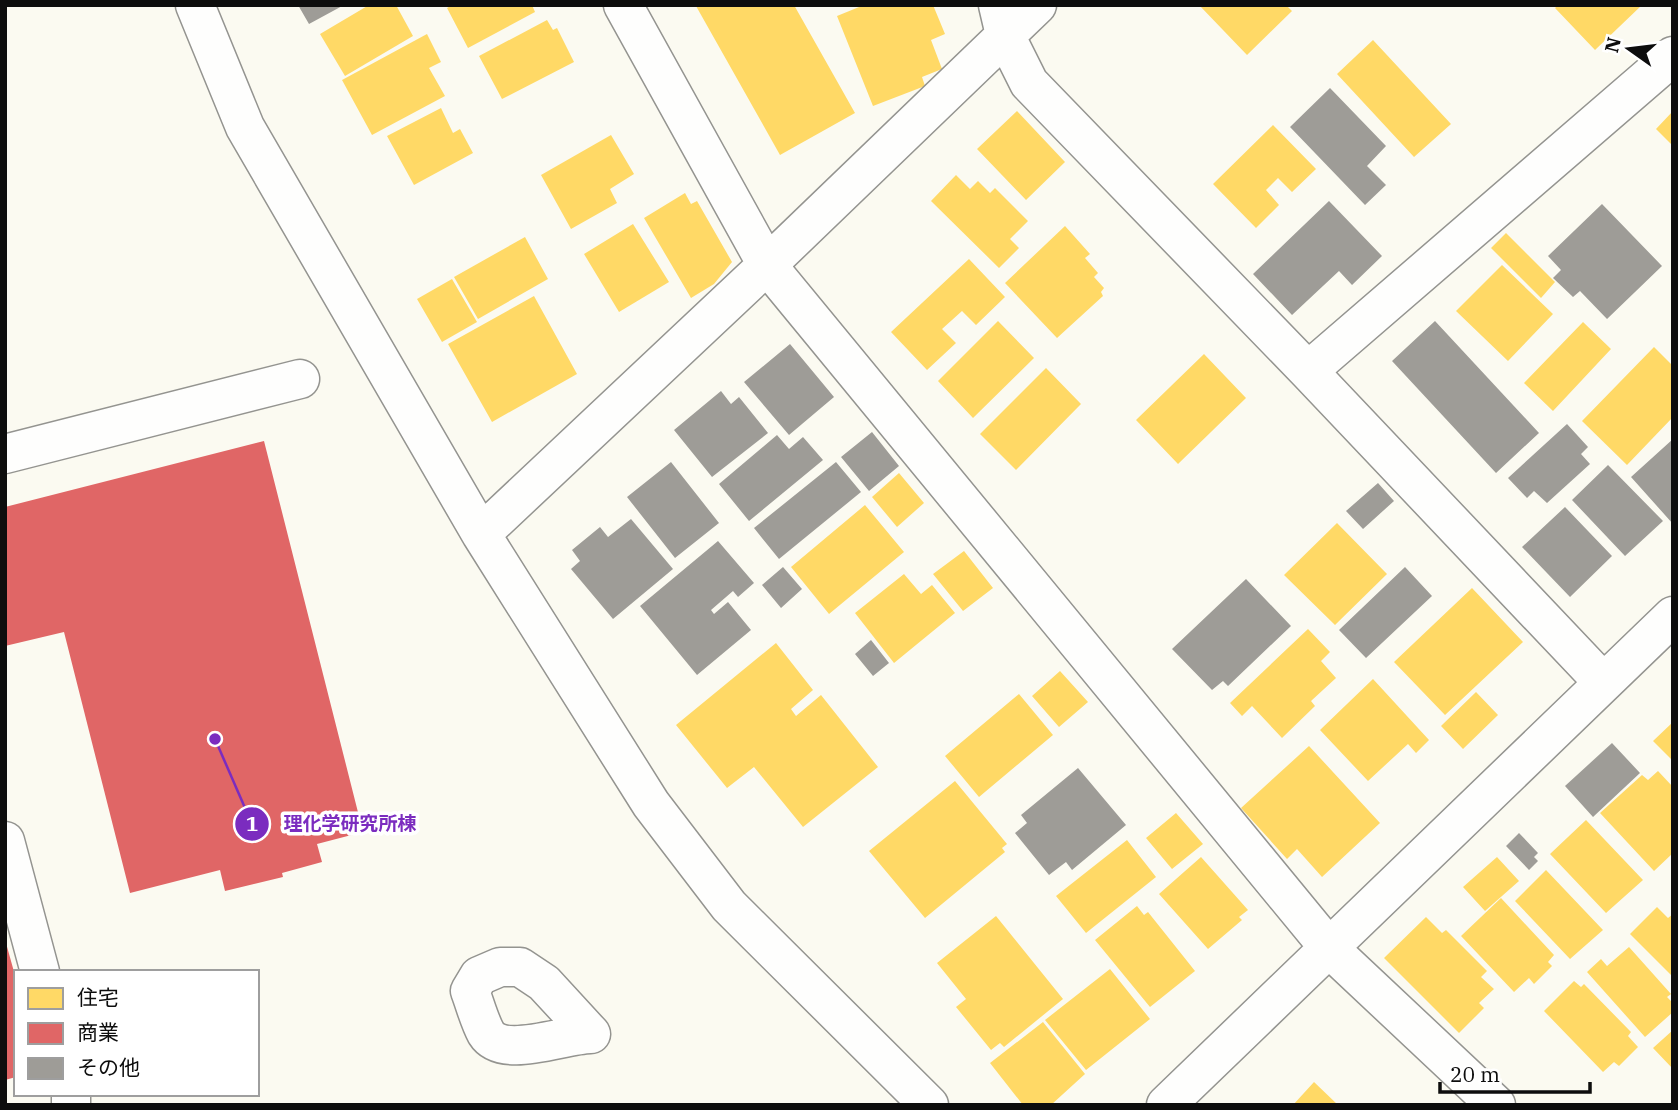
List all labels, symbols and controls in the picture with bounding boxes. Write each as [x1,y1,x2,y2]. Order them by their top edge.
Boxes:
north arrow [1594,14,1664,84]
text: N [1599,35,1626,55]
callout: 理化学研究所棟 [234,804,430,844]
text: 1 [246,809,258,837]
text: 理化学研究所棟 [283,811,417,835]
legend [14,970,259,1096]
text: 住宅 [77,983,119,1011]
text: 商業 [77,1018,119,1046]
scale bar [1440,1050,1590,1094]
text: その他 [77,1053,140,1081]
text: 20 m [1450,1060,1500,1088]

